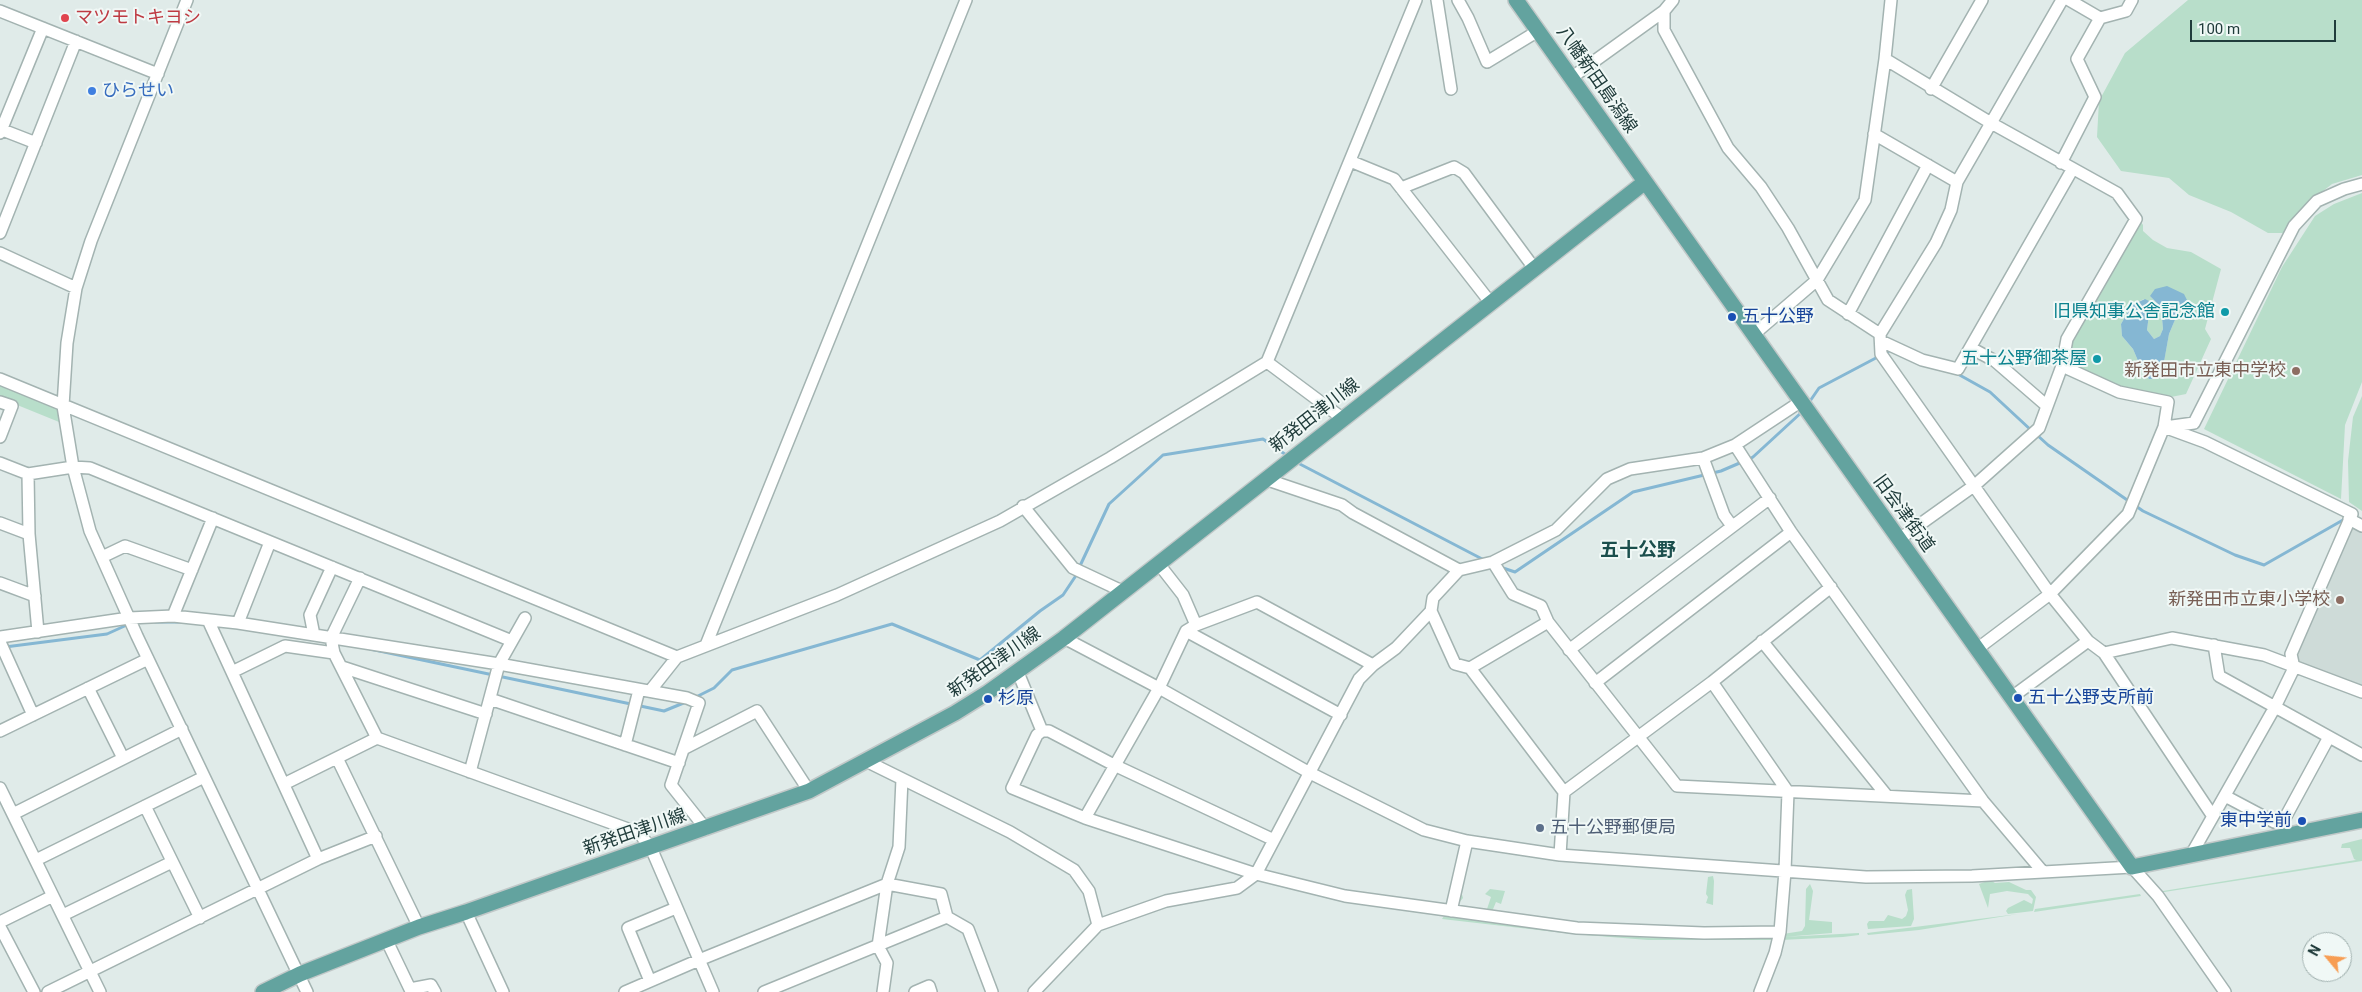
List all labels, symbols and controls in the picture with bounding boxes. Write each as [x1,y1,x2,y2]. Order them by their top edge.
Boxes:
place label: マツモトキヨシ [75,7,201,29]
scale bar [2192,10,2338,42]
marker: マツモトキヨシ [59,12,71,24]
text: 100 m [2198,20,2240,38]
street label: 八幡新田島潟線 [1551,22,1641,138]
place label: ひらせい [102,80,174,102]
marker: ひらせい [86,85,98,97]
place label: 旧県知事公舎記念館 [2053,301,2215,323]
place label: 五十公野 [1742,306,1814,328]
marker: 旧県知事公舎記念館 [2219,306,2231,318]
marker: 五十公野 [1726,311,1738,323]
place label: 五十公野御茶屋 [1961,348,2087,370]
marker: 五十公野御茶屋 [2091,353,2103,365]
place label: 新発田市立東中学校 [2124,360,2286,382]
marker: 新発田市立東中学校 [2290,365,2302,377]
street label: 新発田津川線 [1266,374,1364,458]
street label: 旧会津街道 [1868,471,1938,557]
district label: 五十公野 [1600,540,1676,562]
place label: 新発田市立東小学校 [2168,589,2330,611]
marker: 新発田市立東小学校 [2334,594,2346,606]
street label: 新発田津川線 [945,623,1045,703]
place label: 五十公野支所前 [2028,687,2154,709]
place label: 杉原 [998,688,1034,710]
marker: 五十公野支所前 [2012,692,2024,704]
marker: 杉原 [982,693,994,705]
street label: 新発田津川線 [580,805,690,861]
place label: 東中学前 [2220,810,2292,832]
marker: 東中学前 [2296,815,2308,827]
place label: 五十公野郵便局 [1550,817,1676,839]
marker: 五十公野郵便局 [1534,822,1546,834]
north arrow [2302,932,2352,982]
text: N [2305,942,2324,959]

